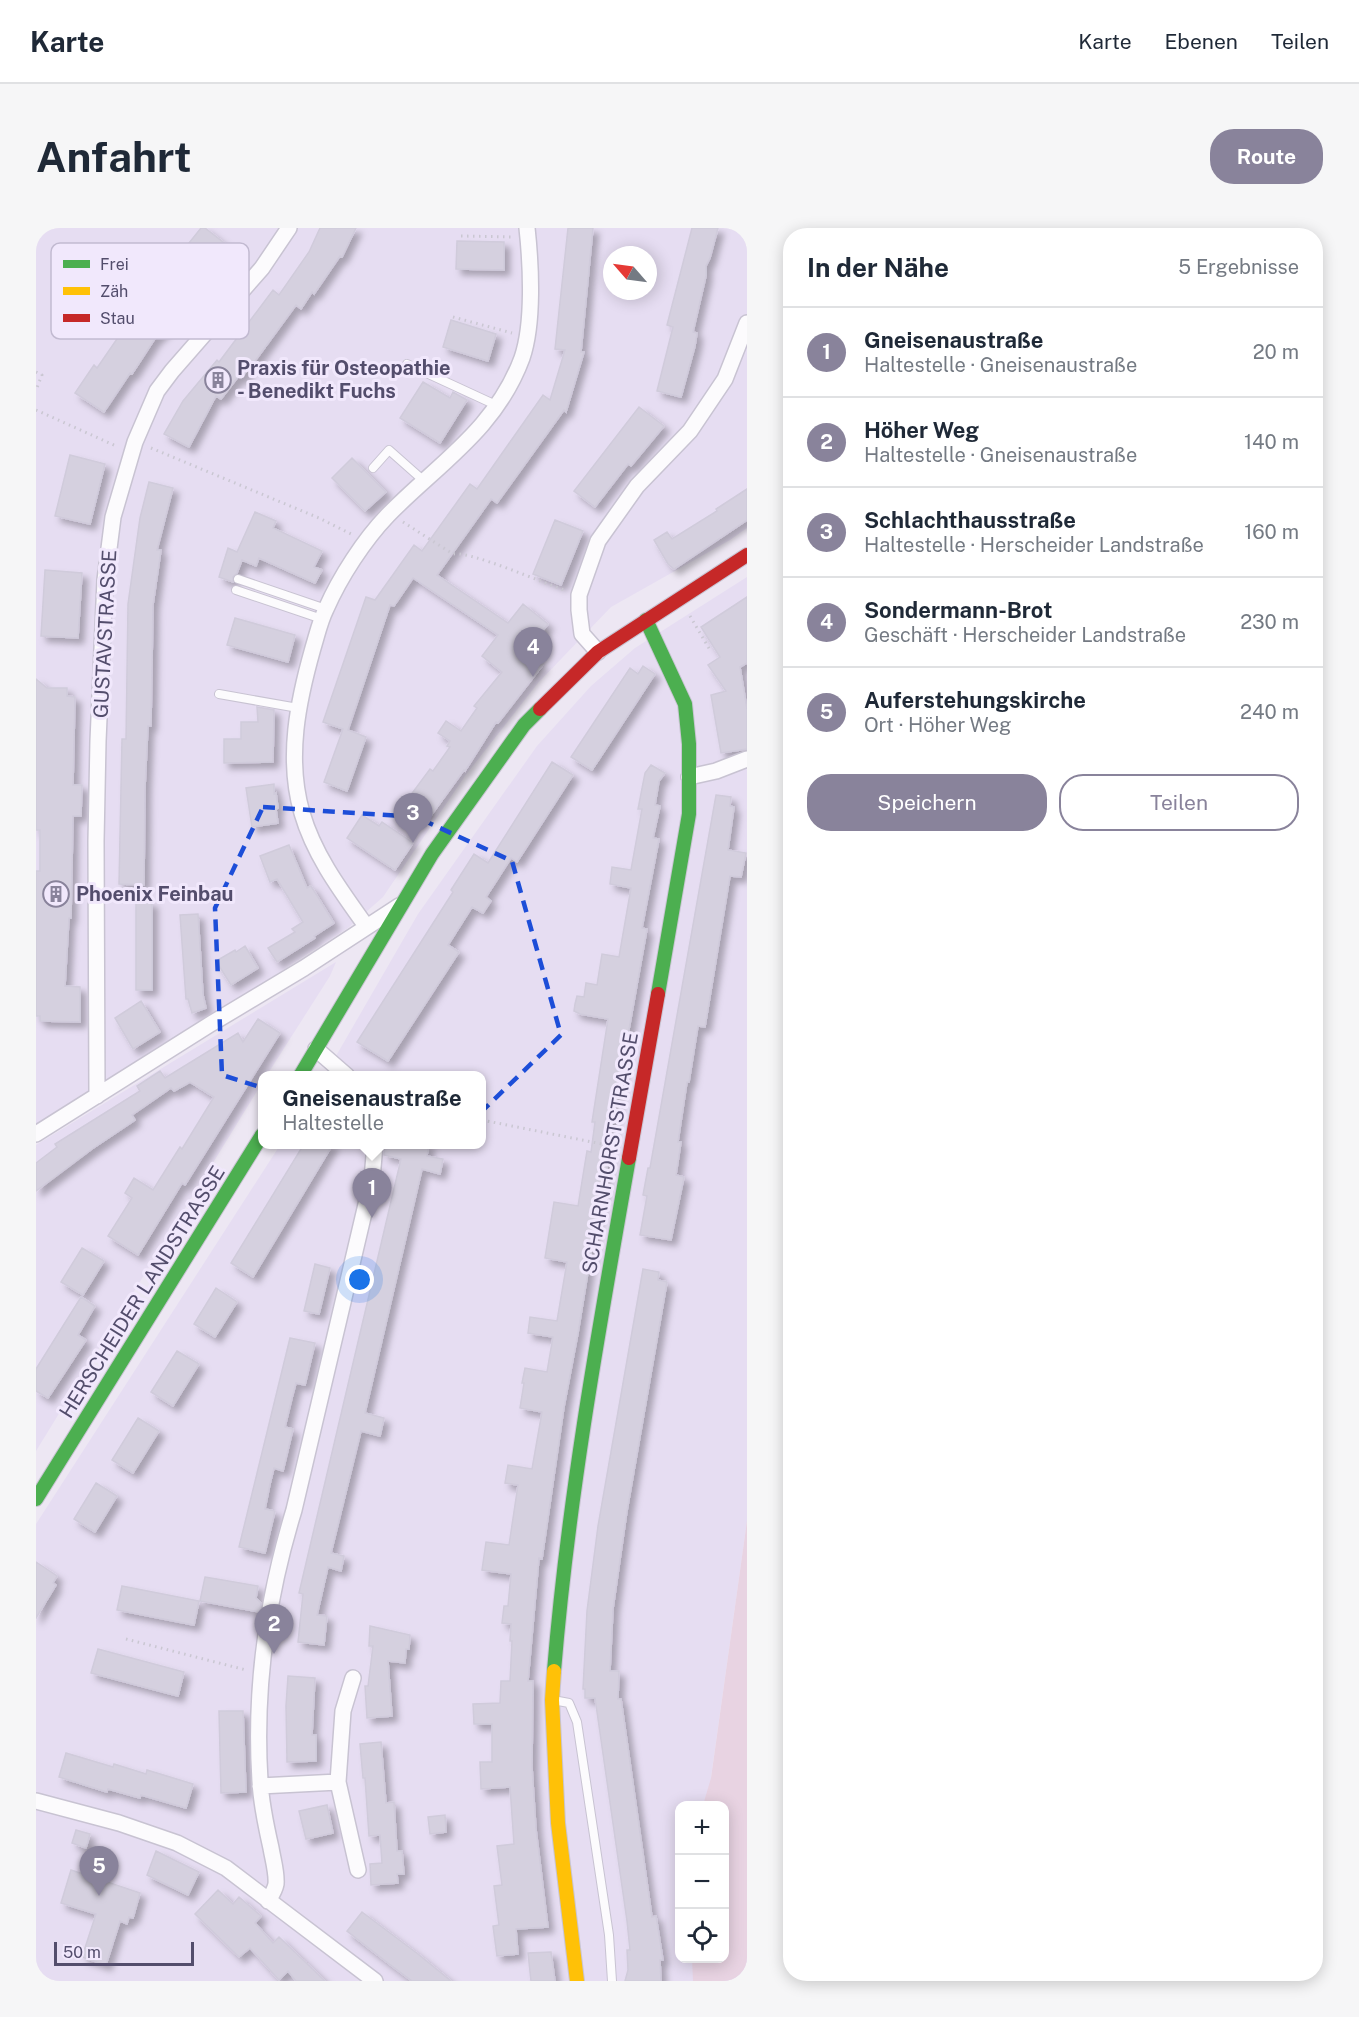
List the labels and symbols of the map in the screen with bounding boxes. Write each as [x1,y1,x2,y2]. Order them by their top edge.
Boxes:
legend [51,243,249,339]
north arrow [603,246,657,300]
text: Frei [100,255,129,274]
text: Zäh [100,282,128,301]
text: Stau [100,309,135,328]
place label: Praxis für Osteopathie - Benedikt Fuchs [237,356,451,403]
building icon: Praxis für Osteopathie - Benedikt Fuchs [203,365,233,395]
street label: GUSTAVSTRASSE [89,549,121,719]
pin: 4 [514,628,552,677]
pin: 3 [394,794,433,843]
building icon: Phoenix Feinbau [41,879,71,909]
place label: Phoenix Feinbau [76,882,233,906]
street label: SCHARNHORSTSTRASSE [577,1030,643,1276]
street label: HERSCHEIDER LANDSTRASSE [54,1161,230,1423]
pin: 1 [352,1168,392,1218]
your location [345,1265,374,1294]
pin: 2 [254,1604,294,1654]
pin: 5 [80,1846,118,1896]
scale bar [54,1939,194,1966]

